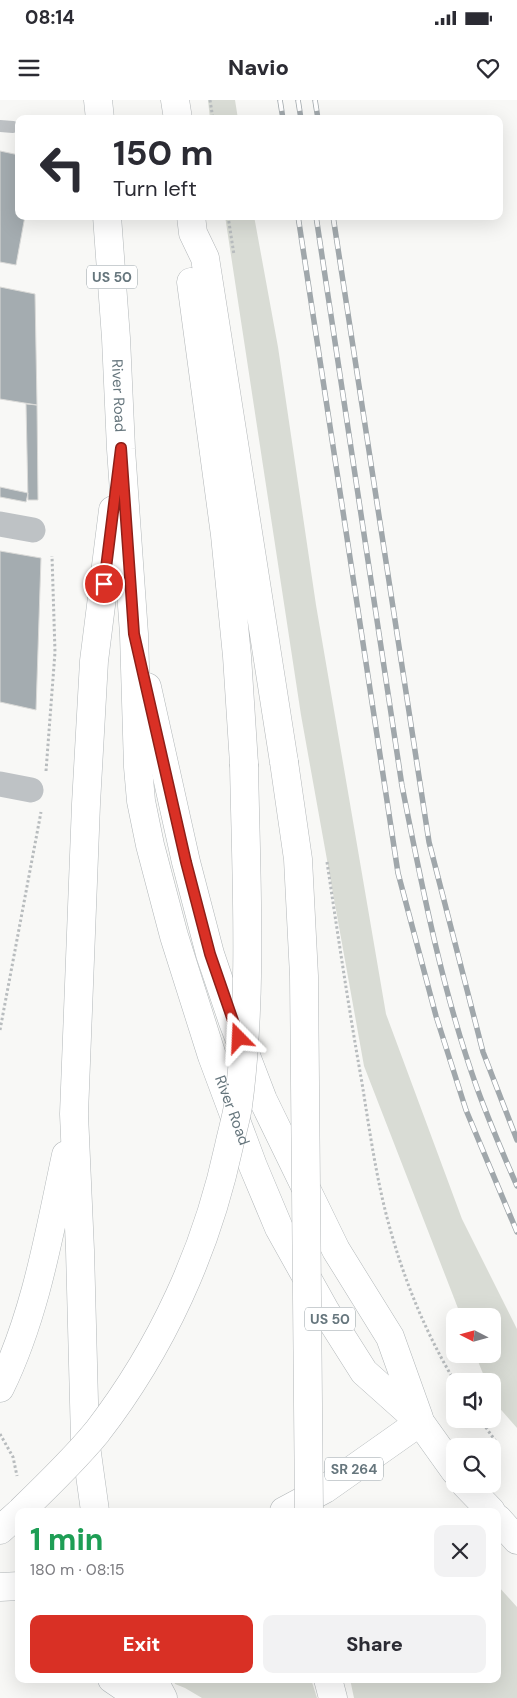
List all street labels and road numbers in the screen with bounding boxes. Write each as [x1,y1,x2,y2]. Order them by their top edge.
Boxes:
road number: US 50 [87,266,137,288]
street label: River Road [107,359,130,433]
street label: River Road [210,1073,254,1148]
road number: US 50 [305,1308,355,1330]
road number: SR 264 [325,1458,383,1480]

